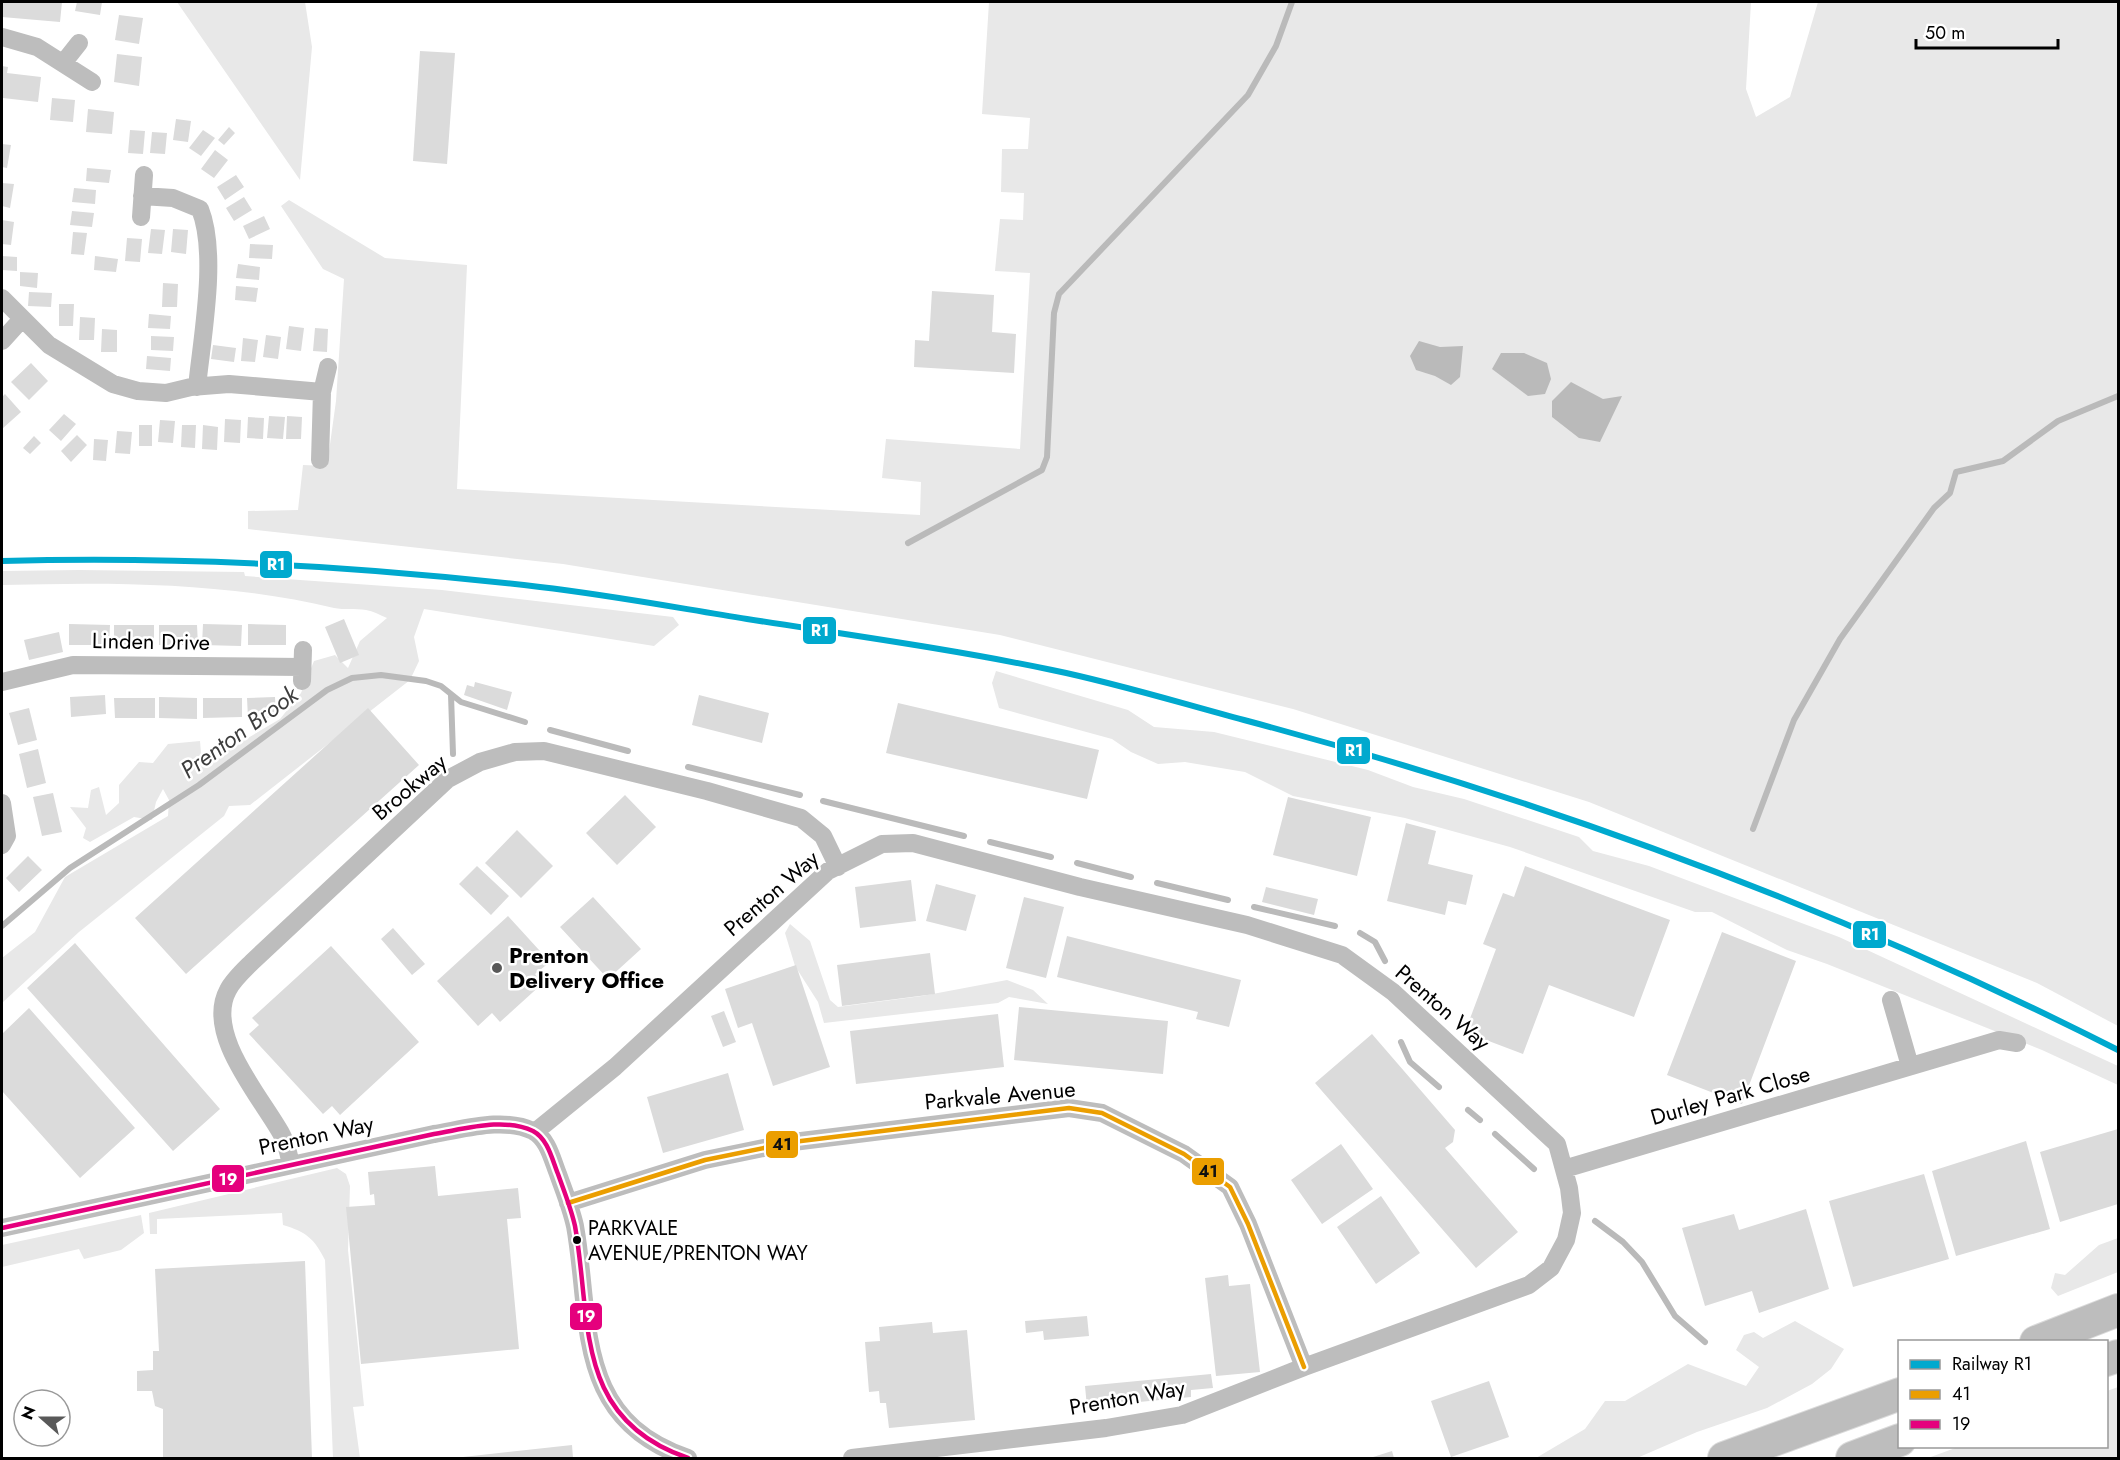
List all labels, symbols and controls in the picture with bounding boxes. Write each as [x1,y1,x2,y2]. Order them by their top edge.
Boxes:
scale bar [1916,12,2058,50]
text: 50 m [1925,20,1965,46]
line badge: R1 [259,550,293,579]
text: R1 [267,553,285,576]
line badge: R1 [802,616,837,645]
text: R1 [811,619,829,642]
street label: Linden Drive [92,624,210,658]
water label: Prenton Brook [173,676,307,787]
line badge: R1 [1336,736,1371,765]
text: R1 [1345,739,1363,762]
street label: Brookway [365,746,453,828]
street label: Prenton Way [716,842,826,943]
line badge: R1 [1852,920,1887,949]
text: R1 [1861,923,1879,946]
place label: Prenton Delivery Office [509,939,664,996]
street label: Prenton Way [1388,957,1498,1058]
marker: Prenton Delivery Office [490,961,504,975]
street label: Durley Park Close [1647,1057,1813,1133]
street label: Parkvale Avenue [923,1072,1077,1118]
street label: Prenton Way [256,1107,377,1163]
line badge: 41 [765,1130,799,1159]
text: 41 [772,1133,792,1156]
line badge: 41 [1191,1157,1225,1186]
text: 41 [1198,1160,1218,1183]
line badge: 19 [211,1164,245,1193]
text: 19 [219,1168,237,1191]
place label: PARKVALE AVENUE/PRENTON WAY [588,1214,809,1268]
marker: PARKVALE AVENUE/PRENTON WAY [571,1234,583,1246]
line badge: 19 [569,1302,603,1331]
text: 19 [577,1305,595,1328]
legend [1898,1340,2108,1448]
text: Railway R1 [1952,1351,2032,1377]
street label: Prenton Way [1067,1371,1188,1423]
text: 41 [1952,1381,1971,1407]
north arrow [12,1388,72,1448]
text: N [15,1403,41,1423]
text: 19 [1952,1411,1970,1437]

